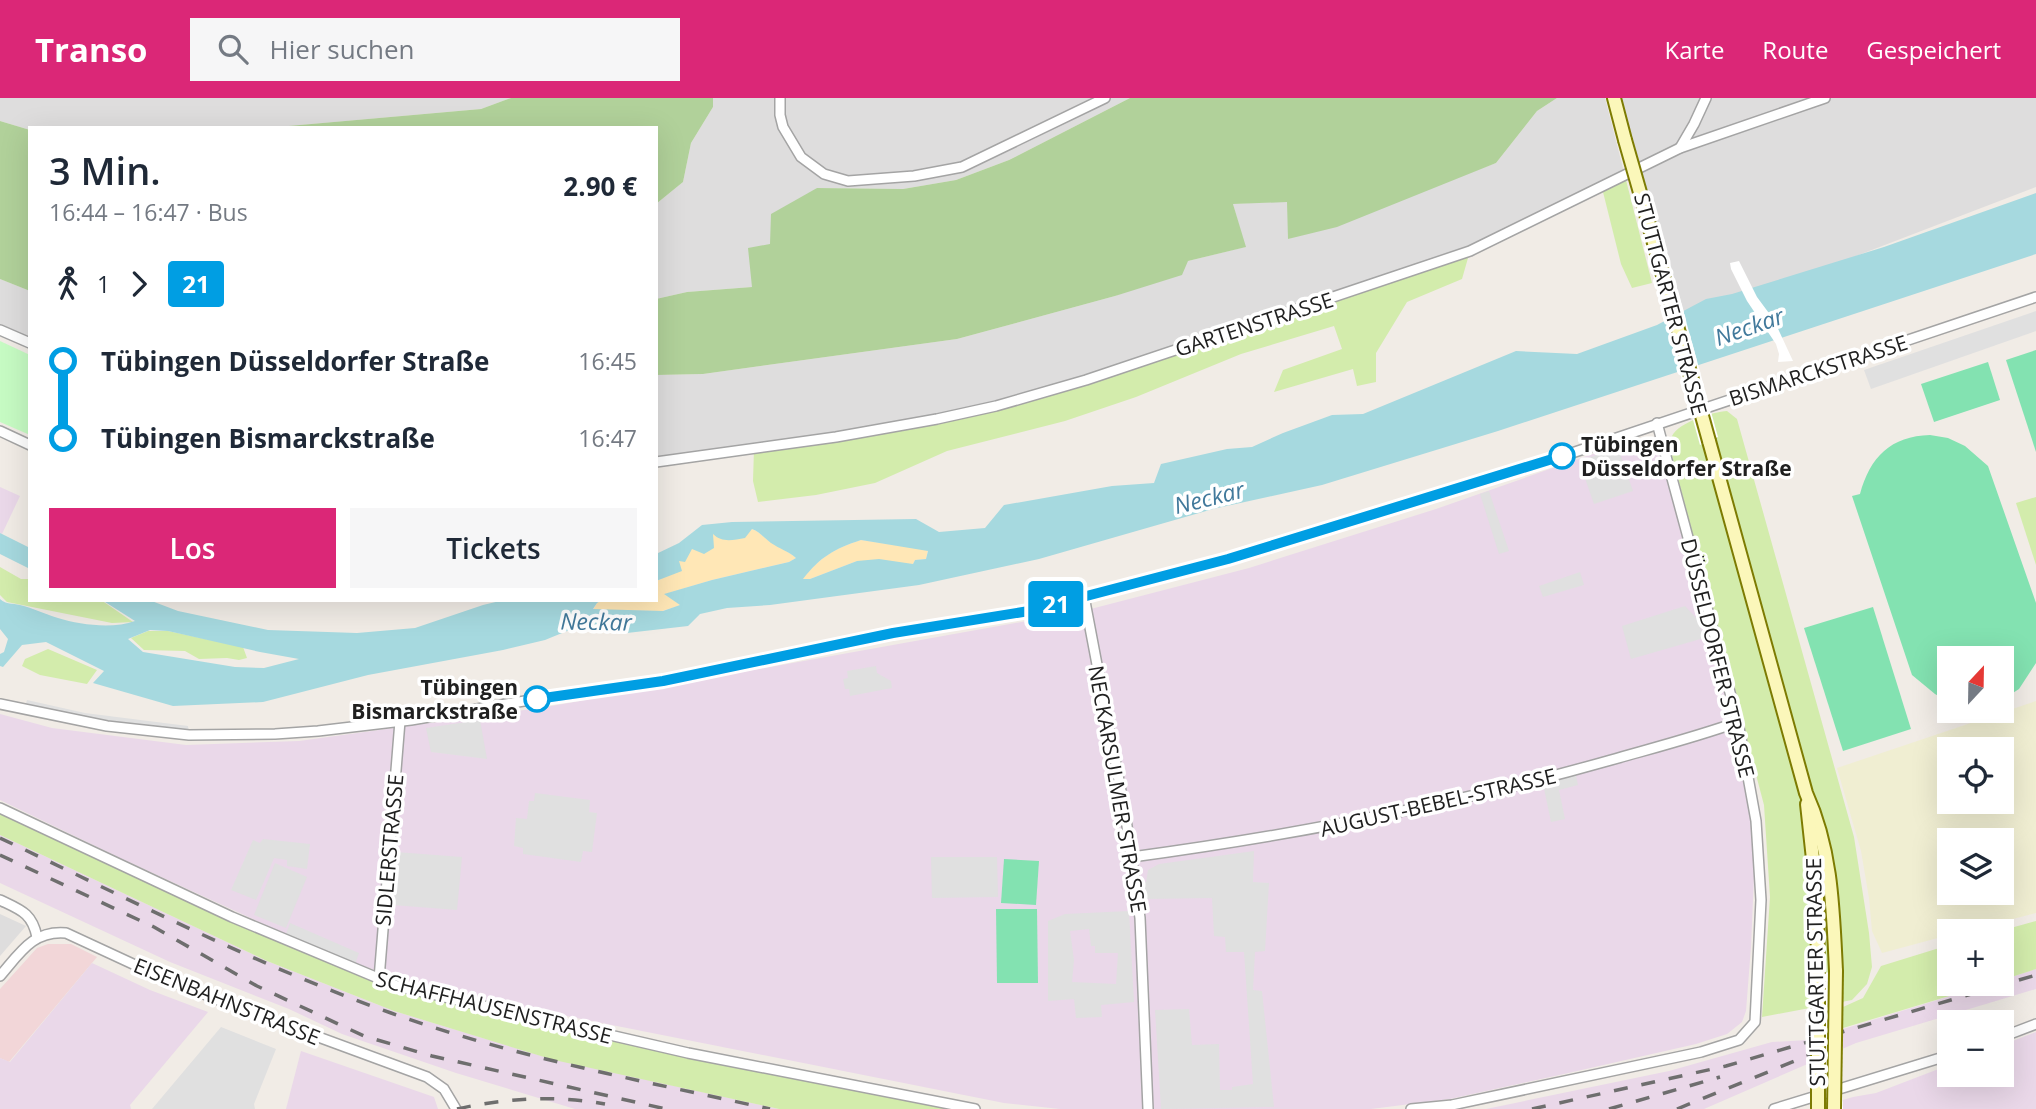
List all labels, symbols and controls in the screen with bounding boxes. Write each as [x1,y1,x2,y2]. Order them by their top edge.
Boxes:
search box [190,18,680,81]
text: Transo [35,27,148,72]
icon: search [214,30,252,68]
text: Hier suchen [270,31,415,67]
text: Karte [1664,33,1724,66]
text: Route [1762,33,1828,66]
text: Gespeichert [1866,33,2001,66]
text: 3 Min. [49,144,161,196]
text: 2.90 € [563,168,637,204]
street label: STUTTGARTER STRASSE [1628,190,1714,418]
text: 16:44 – 16:47 · Bus [49,196,248,228]
icon: walk [49,265,87,303]
icon: forward [120,265,158,303]
text: 21 [182,267,210,300]
text: 1 [97,268,110,300]
street label: GARTENSTRASSE [1171,285,1337,363]
water label: Neckar [1710,299,1789,353]
street label: BISMARCKSTRASSE [1725,328,1911,412]
text: Tübingen Düsseldorfer Straße [101,343,489,379]
text: 16:45 [578,345,637,377]
text: Tübingen Bismarckstraße [101,420,435,456]
text: 16:47 [578,422,637,454]
place label: Tübingen Düsseldorfer Straße [1581,430,1792,482]
marker: Tübingen Düsseldorfer Straße [1549,443,1575,469]
water label: Neckar [1170,473,1248,521]
button: Los [49,508,336,588]
button: Tickets [350,508,637,588]
street label: DÜSSELDORFER STRASSE [1675,535,1761,781]
line badge: 21 [1024,581,1088,627]
text: 21 [1042,587,1070,620]
water label: Neckar [560,604,633,638]
north arrow [1937,646,2014,723]
map controls [1937,646,2014,1087]
street label: NECKARSULMER STRASSE [1082,663,1154,915]
place label: Tübingen Bismarckstraße [351,673,518,725]
marker: Tübingen Bismarckstraße [524,686,550,712]
button: locate [1937,737,2014,814]
street label: AUGUST-BEBEL-STRASSE [1317,761,1559,843]
street label: SIDLERSTRASSE [368,773,410,927]
button: layers [1937,828,2014,905]
street label: STUTTGARTER STRASSE [1799,857,1831,1087]
button: + [1937,919,2014,996]
street label: EISENBAHNSTRASSE [130,951,324,1051]
street label: SCHAFFHAUSENSTRASSE [373,964,615,1050]
button: − [1937,1010,2014,1087]

